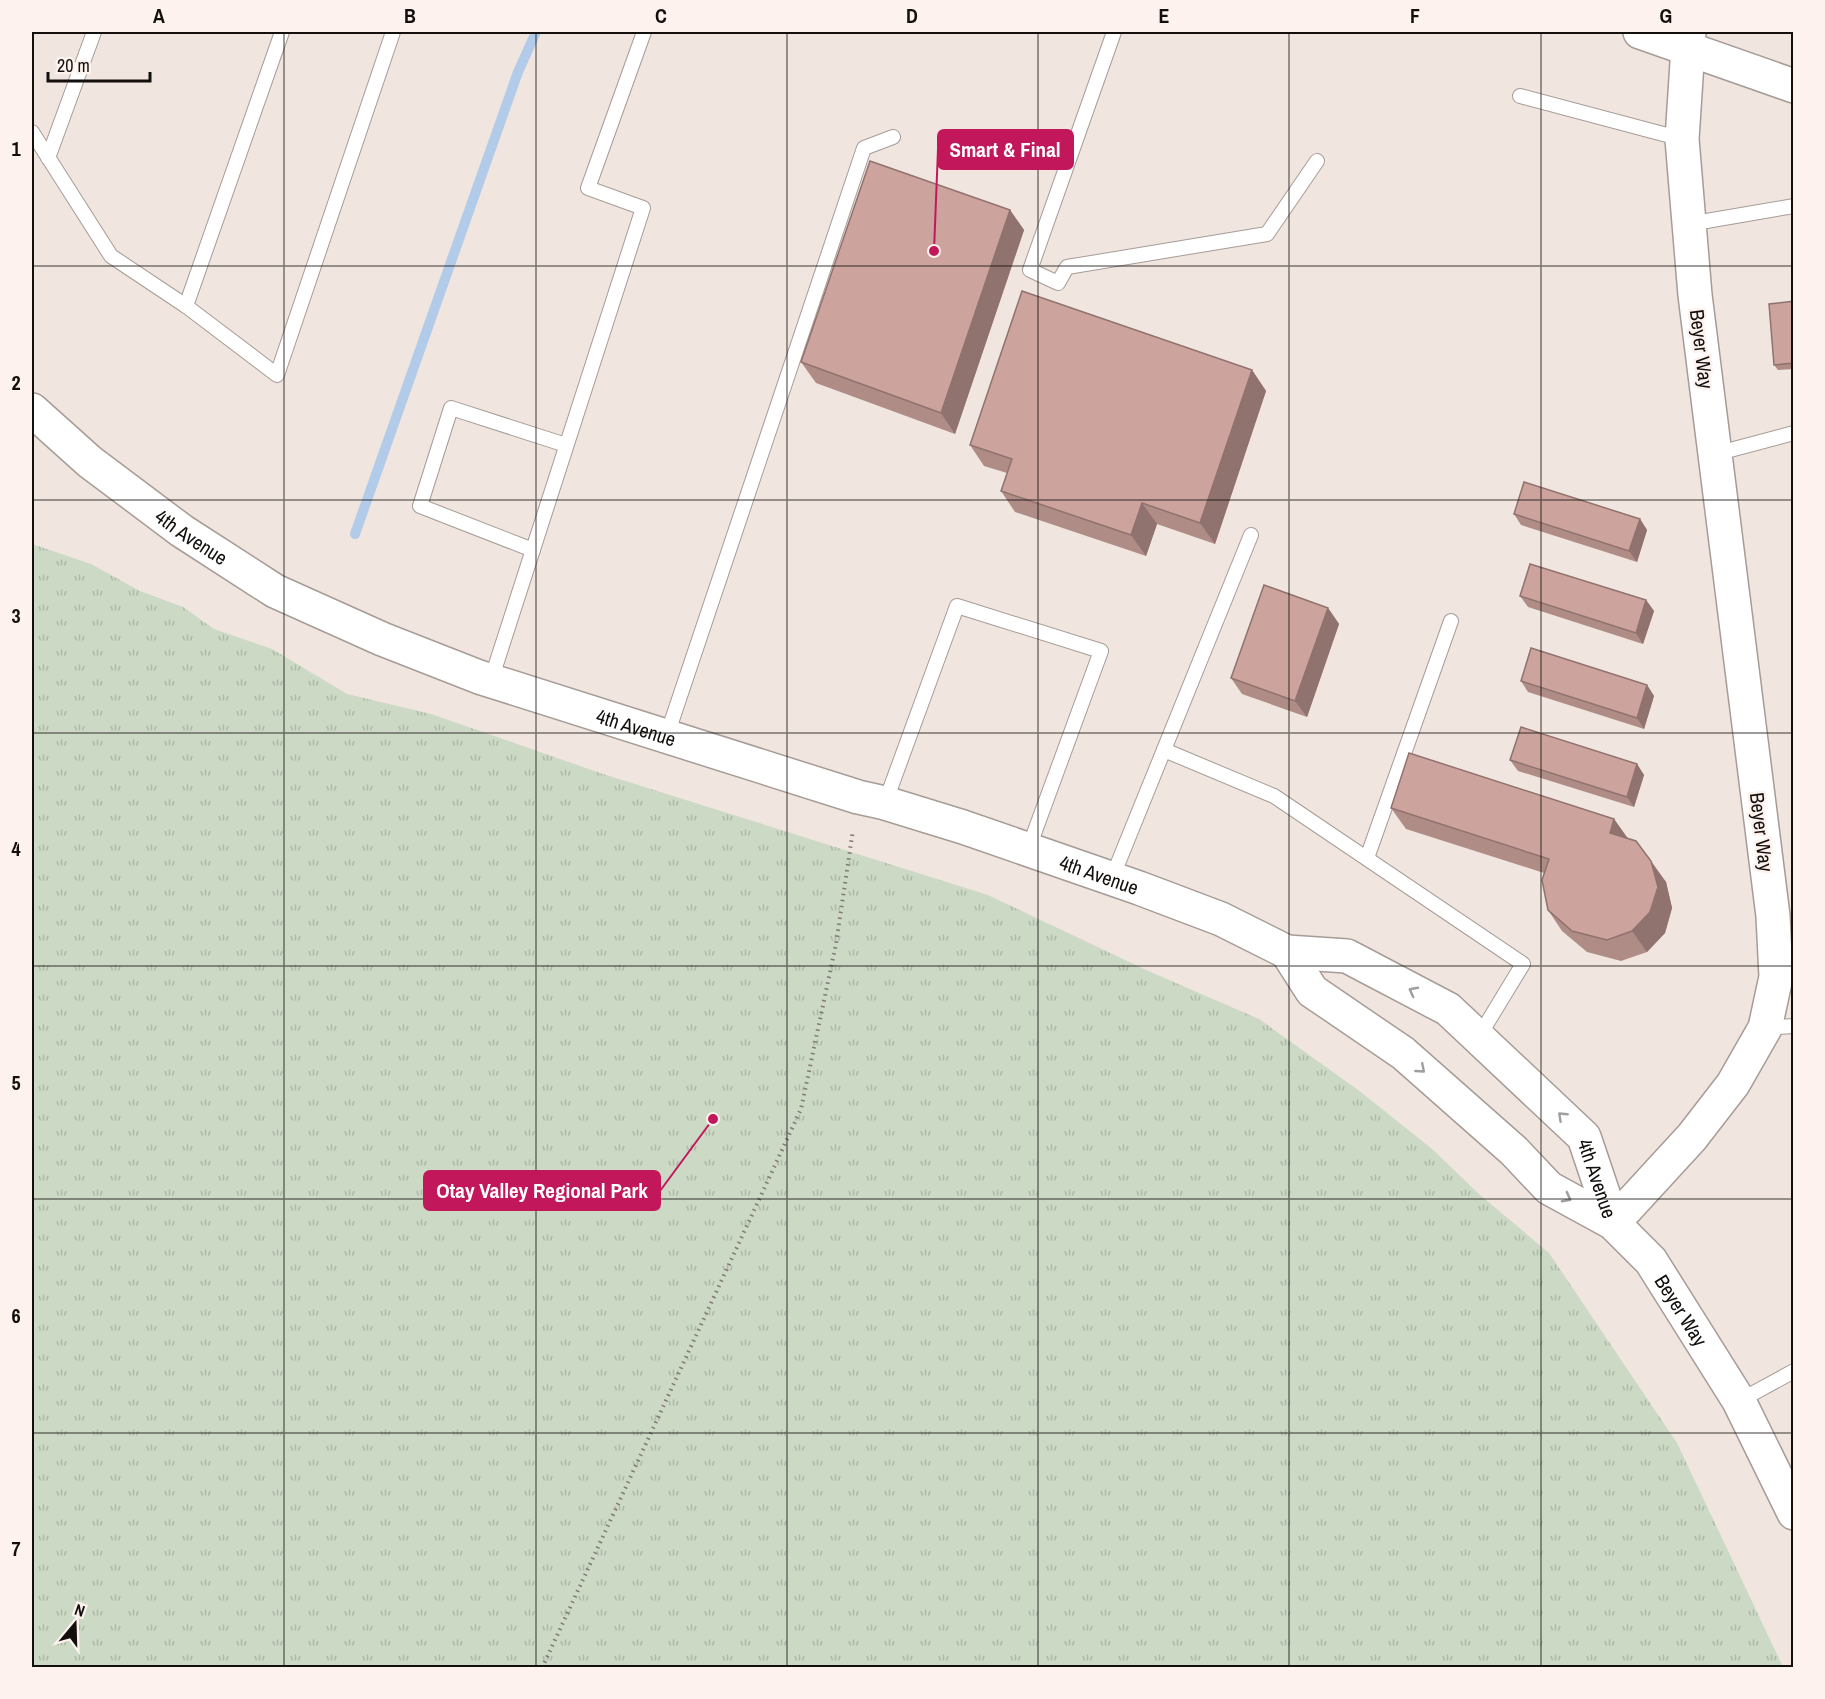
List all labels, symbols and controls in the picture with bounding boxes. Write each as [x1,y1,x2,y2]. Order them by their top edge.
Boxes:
text: A [153,2,165,29]
text: B [404,2,416,29]
text: C [655,2,667,29]
text: D [906,2,918,29]
text: E [1159,2,1170,29]
text: F [1410,2,1420,29]
text: G [1660,2,1672,29]
scale bar [48,45,150,83]
text: 20 m [57,53,90,78]
callout: Smart & Final [938,130,1073,169]
text: 1 [11,135,21,162]
text: Smart & Final [949,135,1061,164]
street label: Beyer Way [1684,308,1720,391]
text: 2 [11,369,21,396]
street label: 4th Avenue [150,502,233,571]
text: 3 [11,602,21,629]
street label: 4th Avenue [593,702,679,752]
street label: Beyer Way [1744,791,1780,874]
text: 4 [11,835,21,862]
street label: 4th Avenue [1056,848,1142,900]
one-way arrow [1409,987,1420,998]
one-way arrow [1414,1062,1425,1073]
text: 5 [11,1069,21,1096]
one-way arrow [1558,1112,1568,1123]
street label: 4th Avenue [1572,1135,1624,1221]
callout: Otay Valley Regional Park [424,1171,660,1210]
text: Otay Valley Regional Park [436,1176,648,1205]
one-way arrow [1560,1191,1571,1202]
street label: Beyer Way [1649,1269,1715,1352]
text: 6 [11,1302,21,1329]
text: 7 [11,1535,21,1562]
north arrow [45,1594,105,1654]
text: N [72,1598,88,1622]

